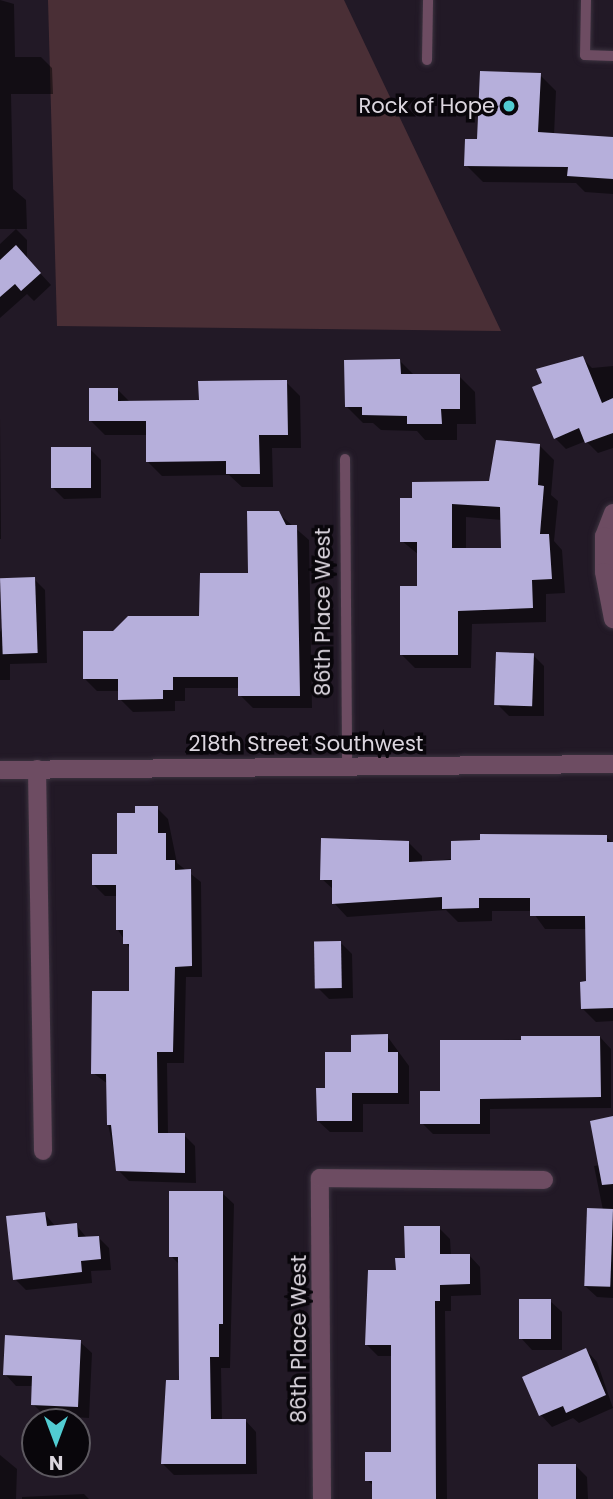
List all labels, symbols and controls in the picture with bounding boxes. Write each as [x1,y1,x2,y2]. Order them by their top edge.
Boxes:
place label: Rock of Hope [358,93,495,119]
marker: Rock of Hope [501,98,517,114]
street label: 86th Place West [310,528,336,696]
street label: 218th Street Southwest [189,731,423,757]
street label: 86th Place West [286,1255,312,1423]
north arrow [21,1408,91,1478]
text: N [49,1449,63,1476]

